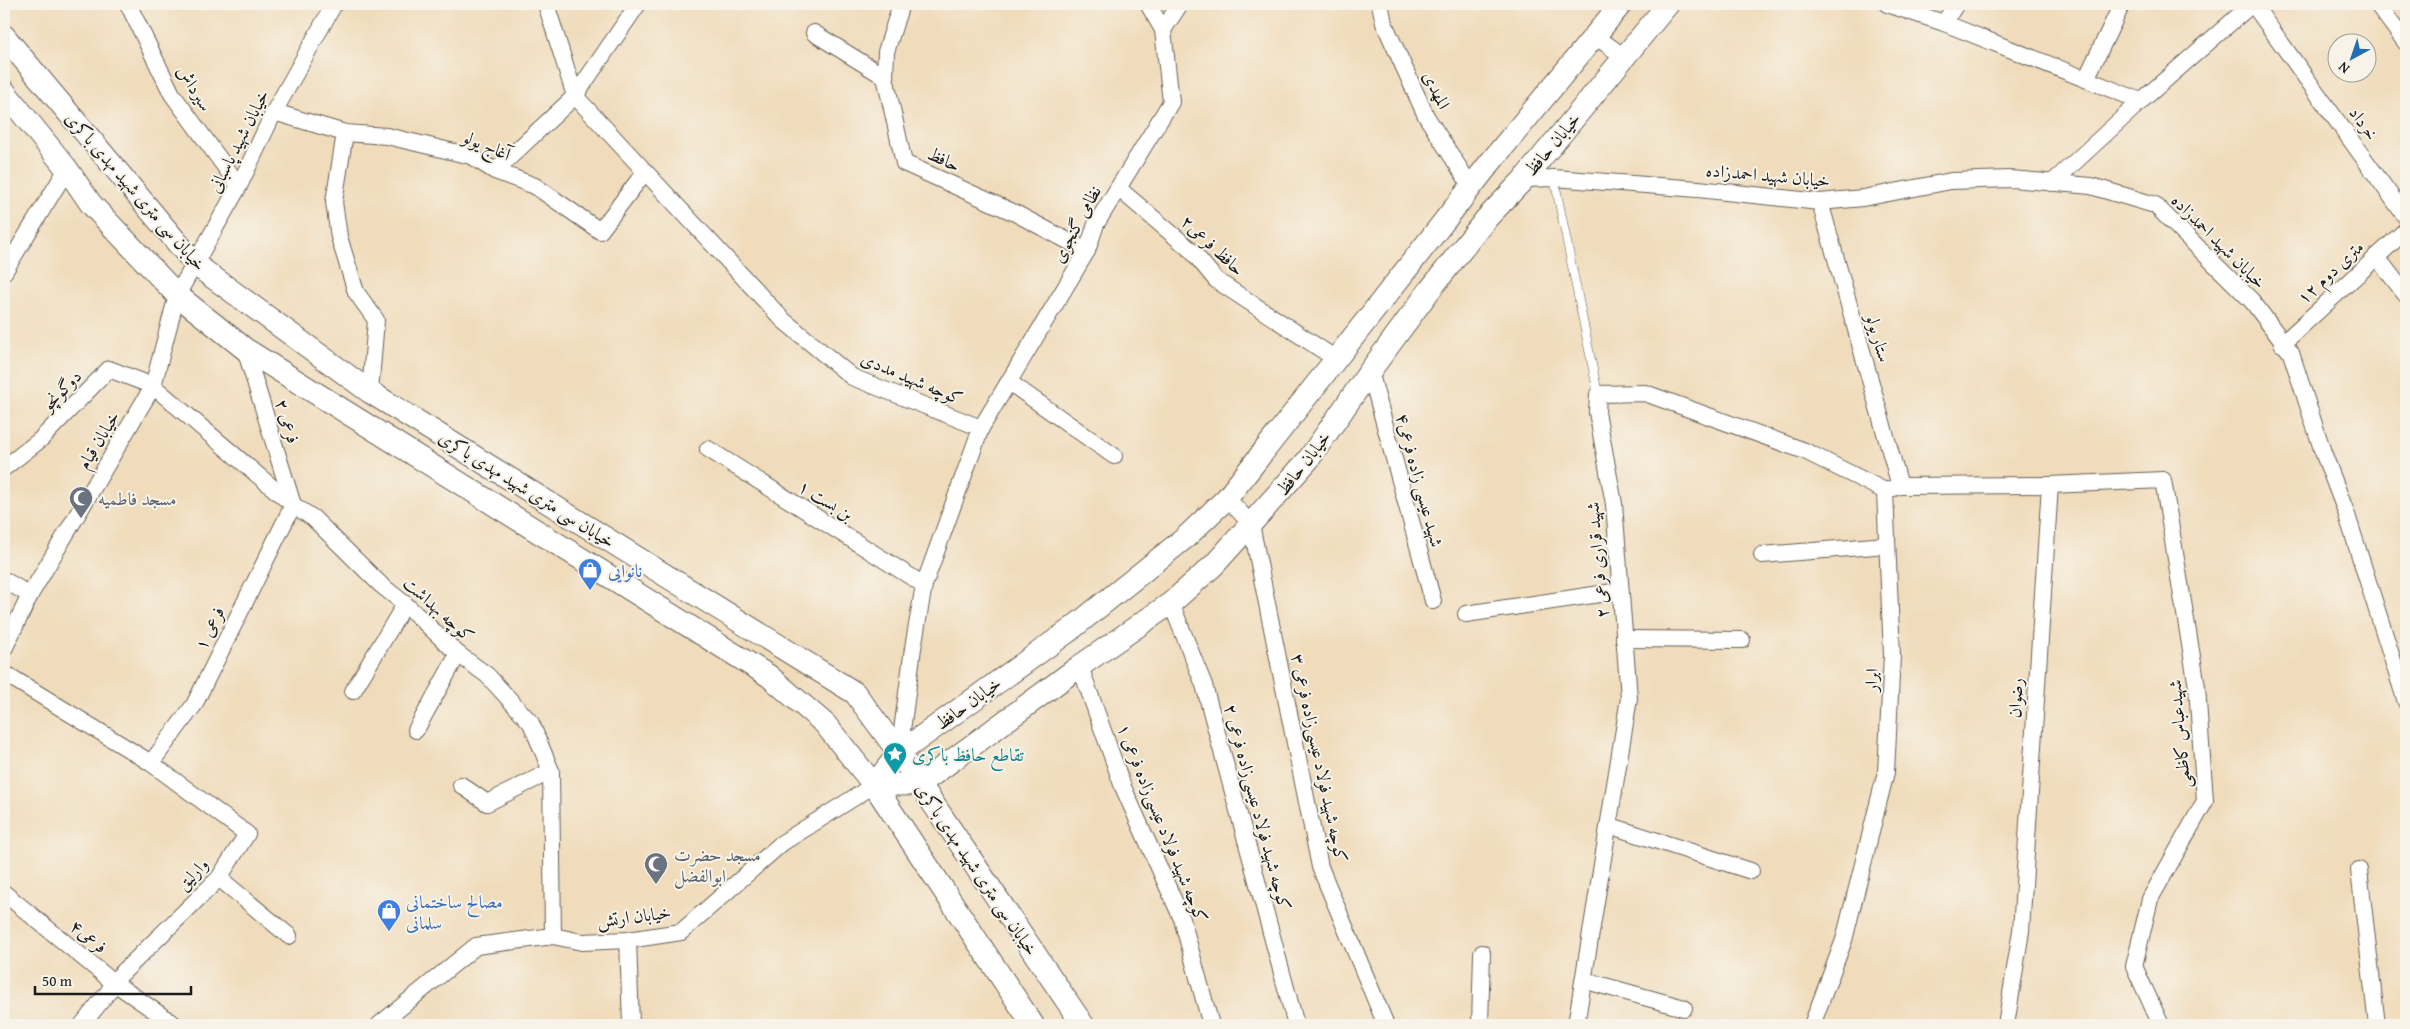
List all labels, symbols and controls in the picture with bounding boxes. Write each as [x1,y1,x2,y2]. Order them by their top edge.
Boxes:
north arrow [2328,32,2378,82]
text: N [2333,57,2354,79]
street label: سیرداش [170,60,220,116]
street label: المهدی [1416,66,1458,114]
street label: خیابان شهید پاسبانی [200,85,276,197]
street label: خرداد [2343,101,2385,145]
street label: خیابان سی متری شهید مهدی باکری [59,105,213,277]
street label: خیابان حافظ [1517,106,1587,182]
street label: آغاج یولو [456,122,517,171]
street label: حافظ [923,140,965,178]
street label: خیابان شهید احمدزاده [1705,156,1831,194]
street label: نظامی گنجوی [1044,181,1108,267]
street label: خیابان شهید احمدزاده [2165,187,2273,295]
street label: حافظ فرعی۲ [1175,208,1251,282]
street label: ۱۲ متری دوم [2290,234,2372,312]
street label: ستار یولو [1859,309,1899,365]
street label: کوچه شهید مددی [857,344,967,412]
street label: دوگونچو [33,363,88,418]
street label: فرعی ۲ [268,395,308,447]
street label: خیابان قیام [70,406,129,476]
street label: شهید عیسی زاده فرعی۴ [1389,410,1451,550]
street label: خیابان سی متری شهید مهدی باکری [434,424,620,554]
street label: خیابان حافظ [1269,425,1337,501]
street label: بن بست ۱ [793,472,859,528]
mosque icon: مسجد فاطمیه [68,485,94,519]
place label: مسجد فاطمیه [98,485,176,512]
street label: شهید قراری فرعی ۲ [1578,501,1616,619]
shop icon: نانوایی [577,557,603,591]
place label: نانوایی [608,557,642,584]
street label: کوچه بهداشت [397,570,481,648]
street label: فرعی ۱ [187,602,231,654]
street label: کوچه شهید فولاد عیسی‌زاده فرعی ۳ [1285,651,1355,865]
street label: ابرار [1857,667,1885,694]
street label: خیابان حافظ [929,670,1007,736]
street label: رضوان [2000,677,2030,719]
street label: شهیدعباس کاظمی [2161,678,2197,790]
street label: کوچه شهید فولاد عیسی‌زاده فرعی ۲ [1217,701,1299,913]
street label: کوچه شهید فولاد عیسی‌زاده فرعی ۱ [1111,719,1215,927]
place icon: تقاطع حافظ باکری [882,741,908,775]
place label: تقاطع حافظ باکری [912,741,1024,771]
street label: خیابان سی متری شهید مهدی باکری [909,777,1045,961]
place label: مسجد حضرت ابوالفضل [674,841,761,889]
street label: وارلیق [170,851,214,897]
mosque icon: مسجد حضرت ابوالفضل [643,851,669,885]
place label: مصالح ساختمانی سلمانی [406,888,503,936]
shop icon: مصالح ساختمانی سلمانی [376,898,402,932]
street label: خیابان ارتش [595,898,673,934]
street label: فرعی۴ [64,913,114,959]
scale bar [35,964,191,996]
text: 50 m [42,970,73,991]

